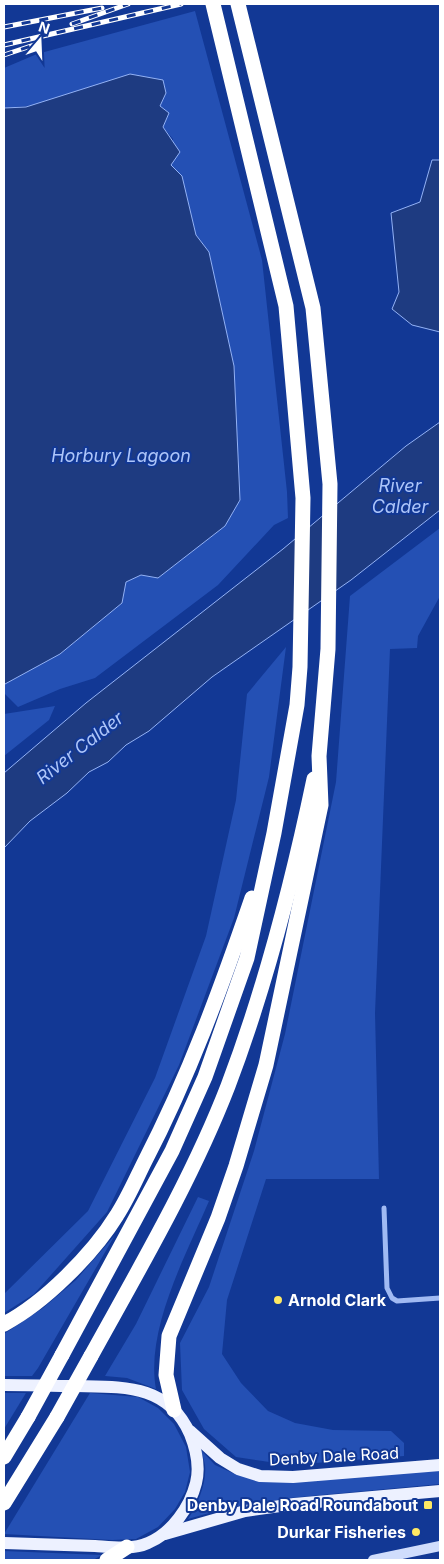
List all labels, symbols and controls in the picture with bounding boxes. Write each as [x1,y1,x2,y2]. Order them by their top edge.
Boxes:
north arrow [15,15,65,65]
text: N [37,17,52,37]
water label: Horbury Lagoon [51,445,191,466]
water label: River Calder [372,475,430,517]
water label: River Calder [32,706,128,788]
place label: Arnold Clark [288,1290,387,1310]
marker: Arnold Clark [272,1294,284,1306]
street label: Denby Dale Road [268,1443,400,1469]
place label: Denby Dale Road Roundabout [187,1495,418,1515]
marker: Denby Dale Road Roundabout [422,1499,434,1511]
place label: Durkar Fisheries [277,1522,406,1542]
marker: Durkar Fisheries [410,1526,422,1538]

